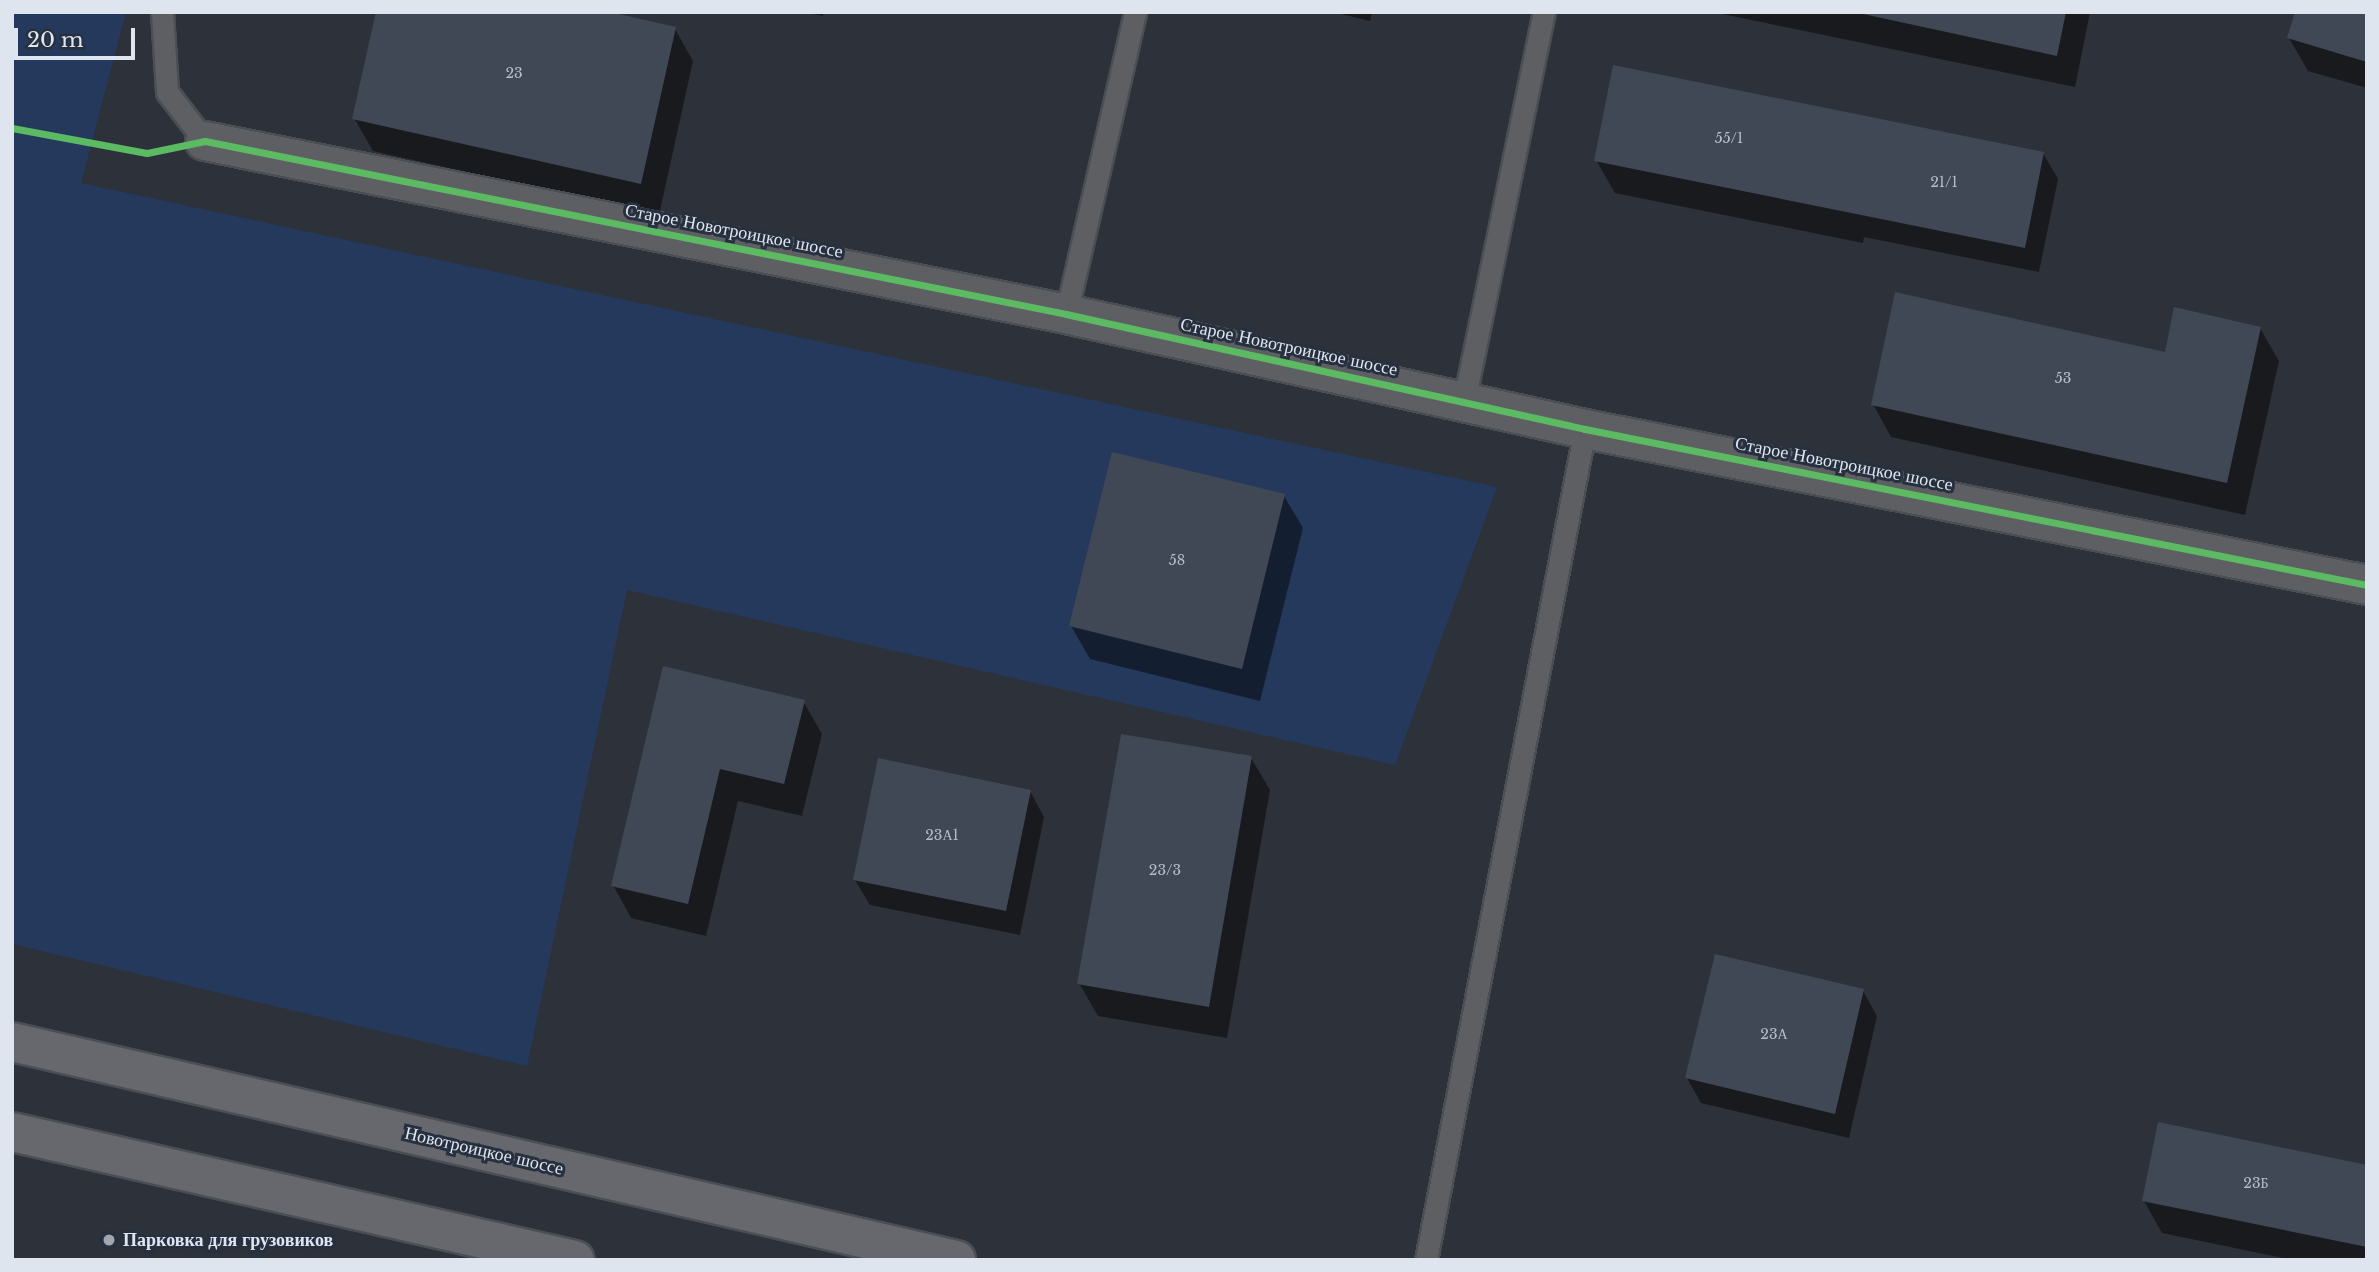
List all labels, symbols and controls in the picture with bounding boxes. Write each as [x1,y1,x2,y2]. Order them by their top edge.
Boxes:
scale bar [18,14,138,58]
text: 20 m [27,27,84,53]
house number: 23 [505,65,523,81]
house number: 55/1 [1715,130,1743,146]
house number: 21/1 [1930,174,1958,190]
street label: Старое Новотроицкое шоссе [623,199,845,263]
street label: Старое Новотроицкое шоссе [1178,313,1400,381]
house number: 53 [2055,370,2071,386]
street label: Старое Новотроицкое шоссе [1733,432,1955,496]
house number: 58 [1169,552,1185,568]
house number: 23А1 [925,827,959,843]
house number: 23/3 [1149,862,1181,878]
house number: 23А [1760,1026,1788,1042]
street label: Новотроицкое шоссе [403,1122,565,1180]
house number: 23Б [2243,1175,2269,1191]
place label: Парковка для грузовиков [123,1229,333,1251]
marker: Парковка для грузовиков [101,1232,117,1248]

